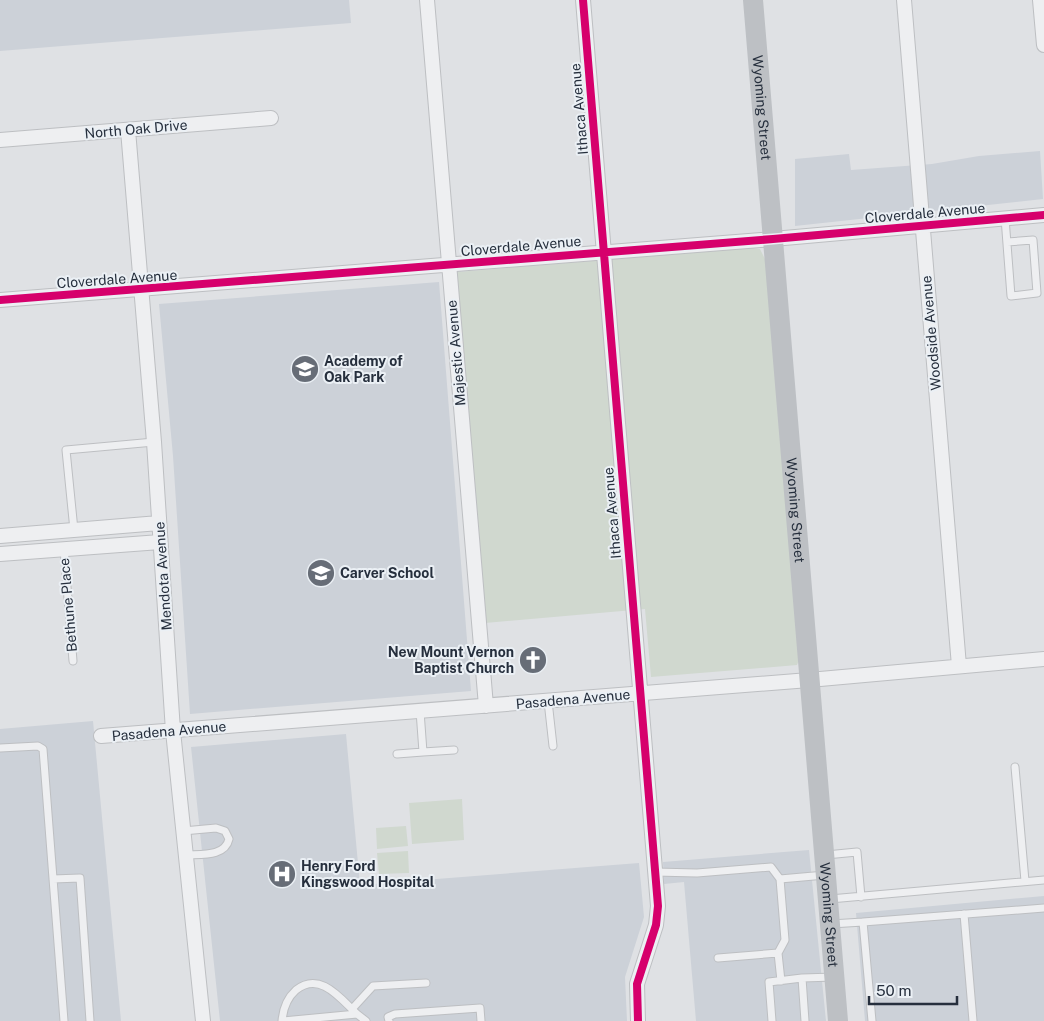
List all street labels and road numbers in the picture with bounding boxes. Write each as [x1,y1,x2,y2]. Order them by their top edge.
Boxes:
street label: Wyoming Street [750,54,774,161]
street label: Ithaca Avenue [567,62,591,155]
street label: North Oak Drive [84,117,188,141]
street label: Cloverdale Avenue [864,200,986,226]
street label: Cloverdale Avenue [460,233,582,259]
street label: Cloverdale Avenue [56,267,178,291]
street label: Woodside Avenue [918,275,944,391]
street label: Majestic Avenue [443,299,469,407]
street label: Wyoming Street [783,457,808,563]
street label: Ithaca Avenue [600,466,624,559]
street label: Mendota Avenue [151,521,175,631]
street label: Bethune Place [56,557,80,653]
street label: Pasadena Avenue [515,686,631,712]
street label: Pasadena Avenue [111,718,227,744]
street label: Wyoming Street [817,862,842,968]

